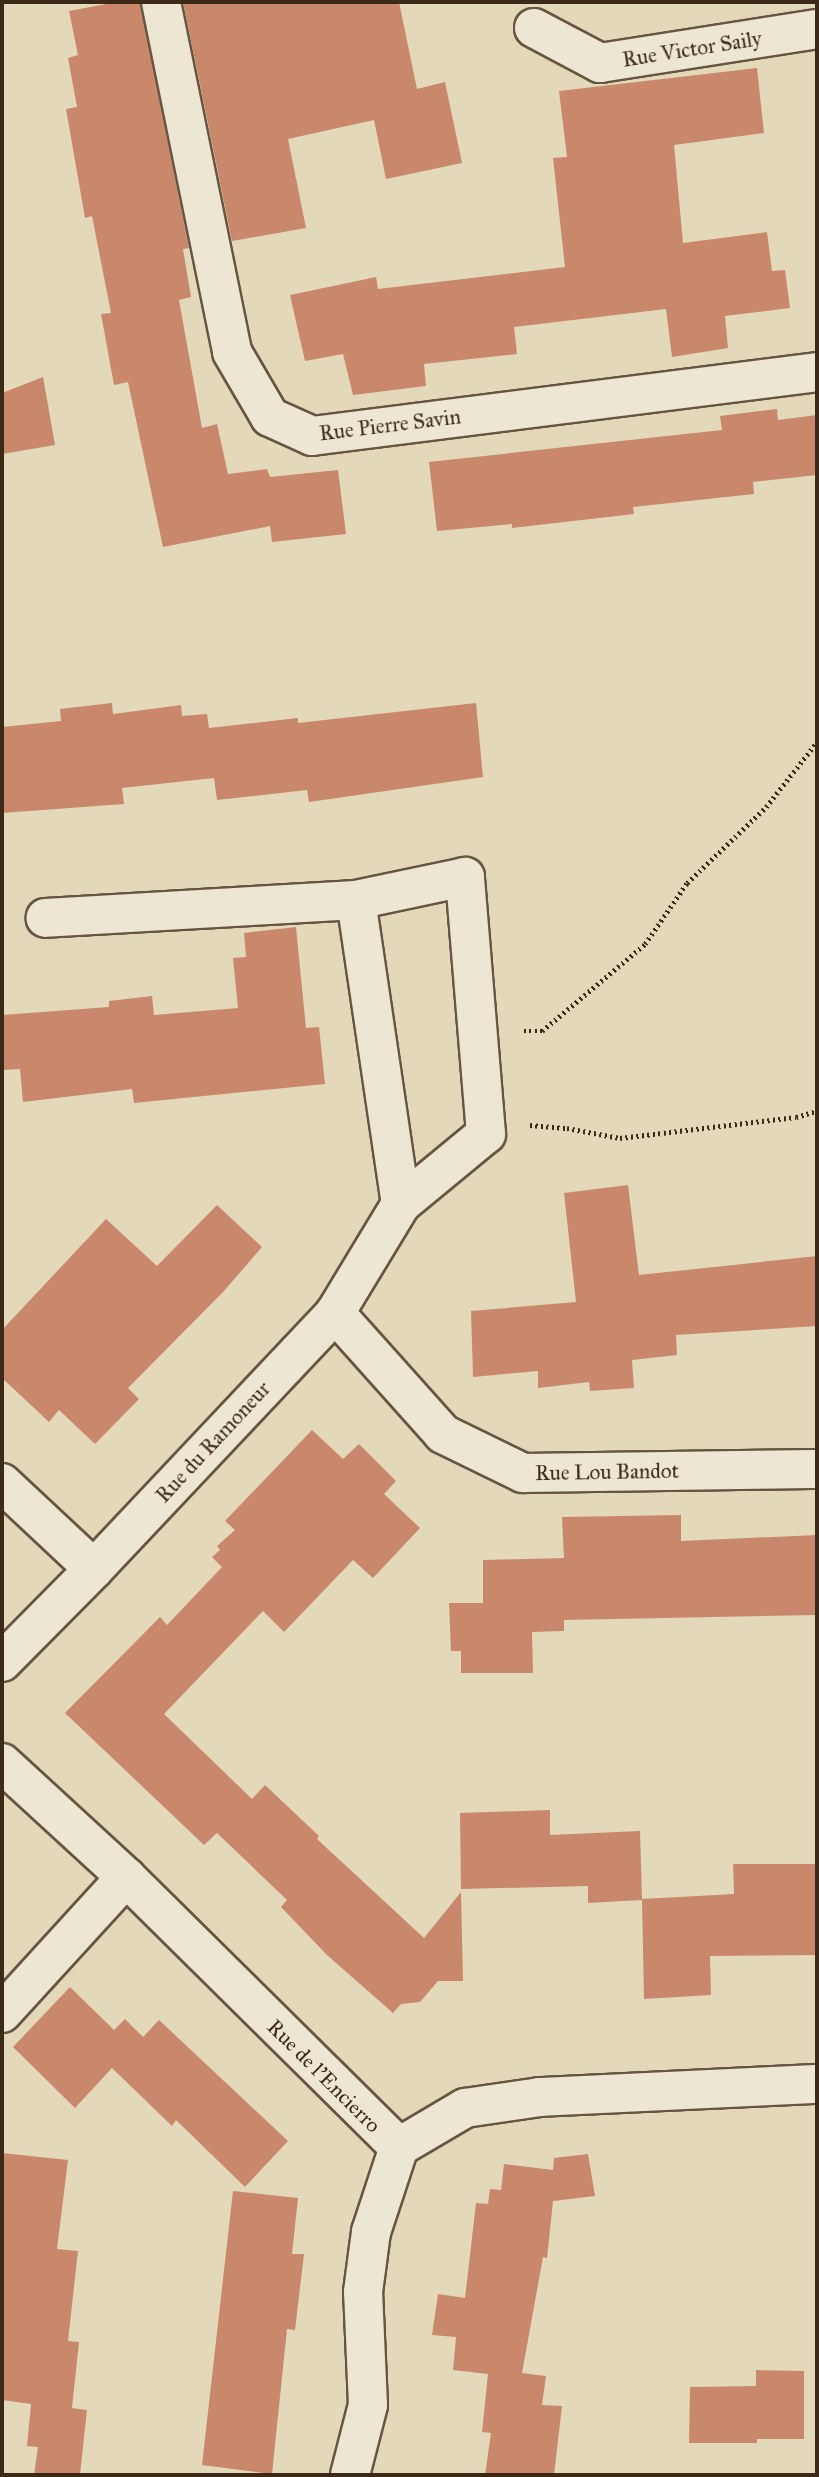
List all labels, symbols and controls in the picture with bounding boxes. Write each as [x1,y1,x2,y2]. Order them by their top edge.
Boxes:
street label: Rue Victor Saily [621,26,763,72]
street label: Rue Pierre Savin [318,404,462,446]
street label: Rue du Ramoneur [150,1376,276,1508]
street label: Rue Lou Bandot [535,1458,679,1486]
street label: Rue de l'Encierro [262,2014,386,2138]

